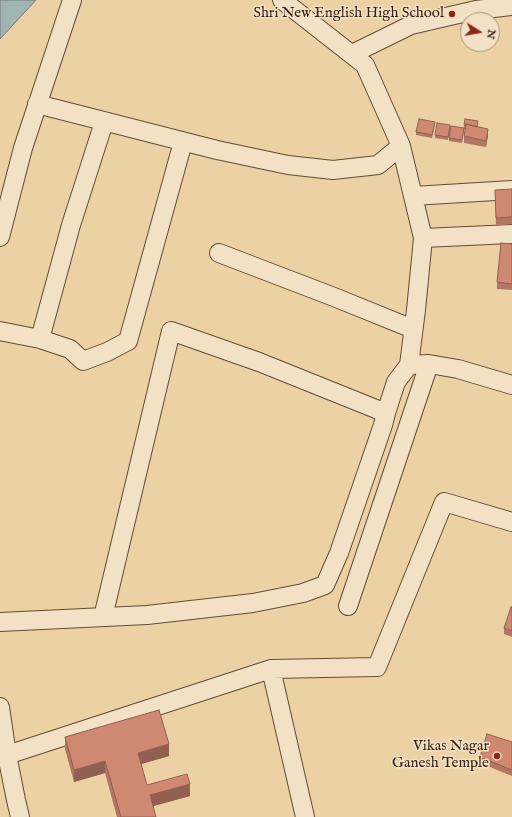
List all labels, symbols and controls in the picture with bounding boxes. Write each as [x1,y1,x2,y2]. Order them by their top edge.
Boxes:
place label: Shri New English High School [253,5,444,23]
marker: Shri New English High School [447,9,457,19]
north arrow [460,12,500,52]
text: N [483,28,499,40]
place label: Vikas Nagar Ganesh Temple [392,738,489,773]
marker: Vikas Nagar Ganesh Temple [492,751,502,761]

